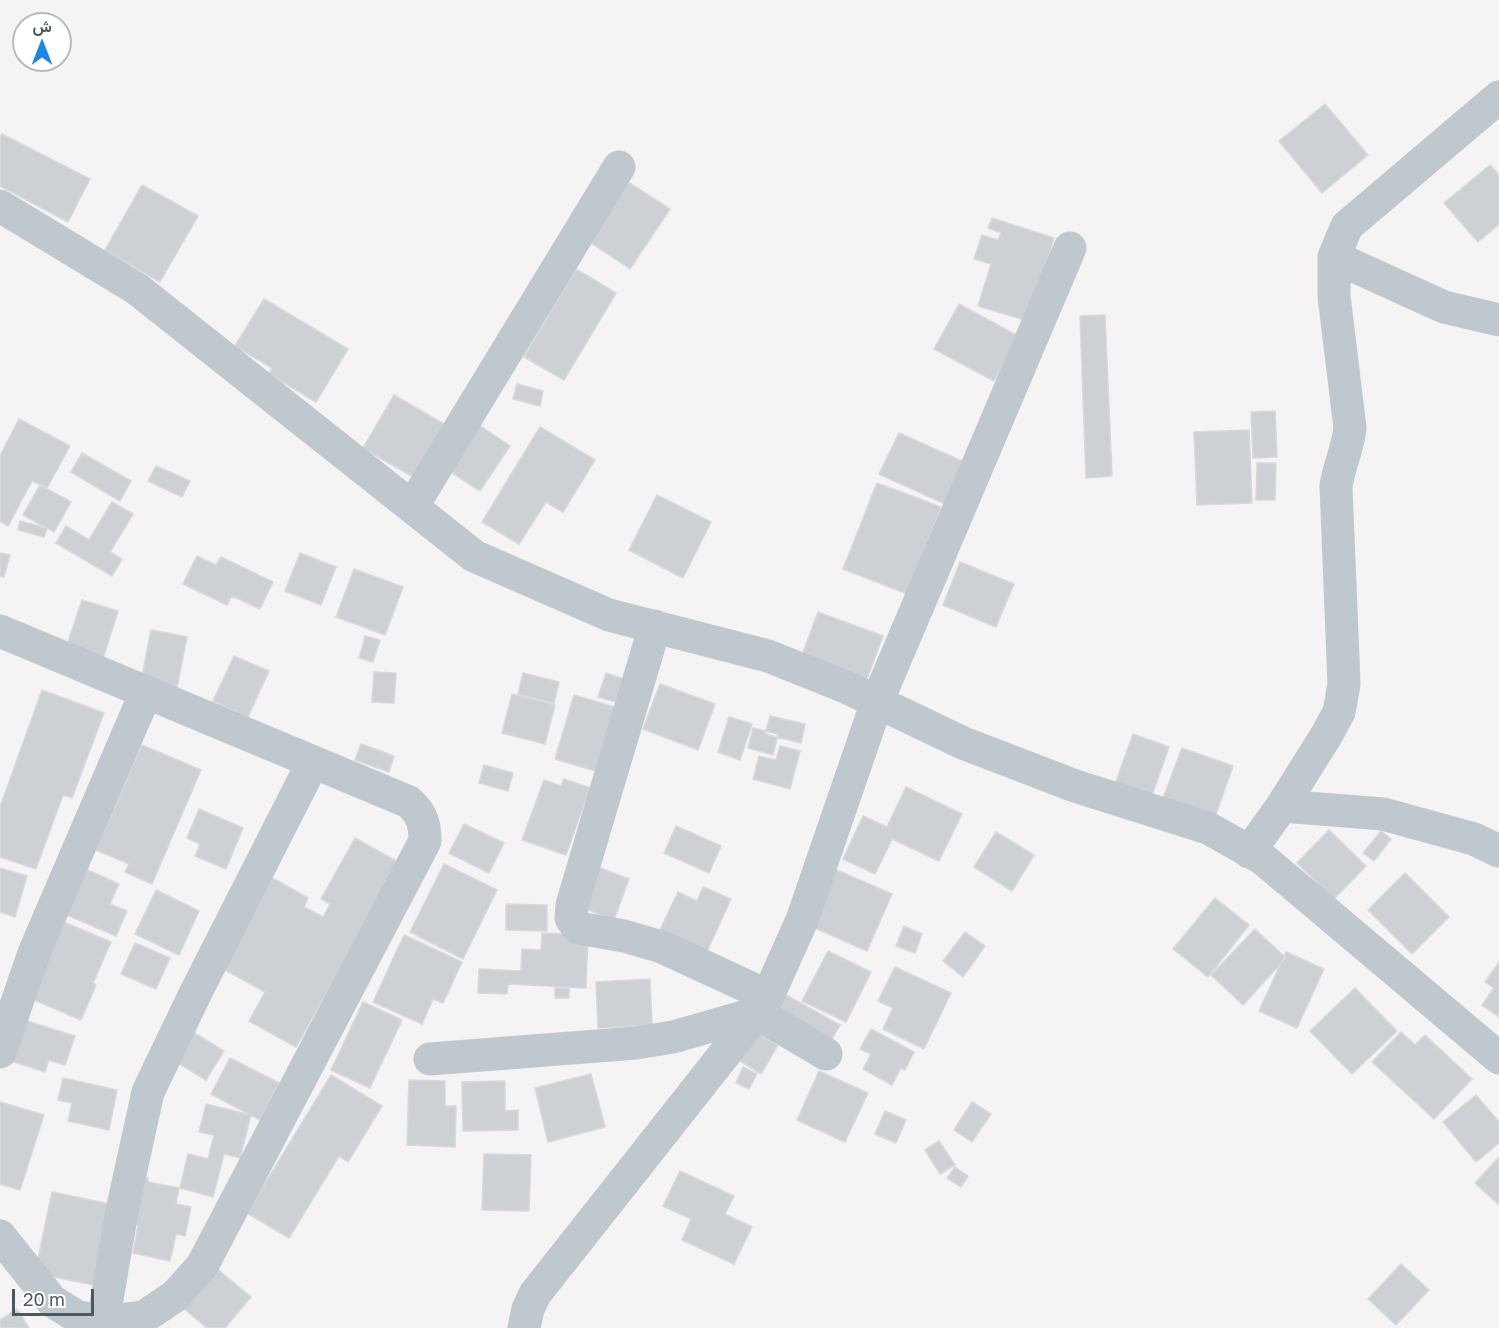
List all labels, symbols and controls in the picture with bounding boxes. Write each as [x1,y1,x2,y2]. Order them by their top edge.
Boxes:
north arrow [12,12,72,72]
text: ش [32,16,52,36]
scale bar [15,1277,98,1315]
text: 20 m [23,1288,65,1310]

